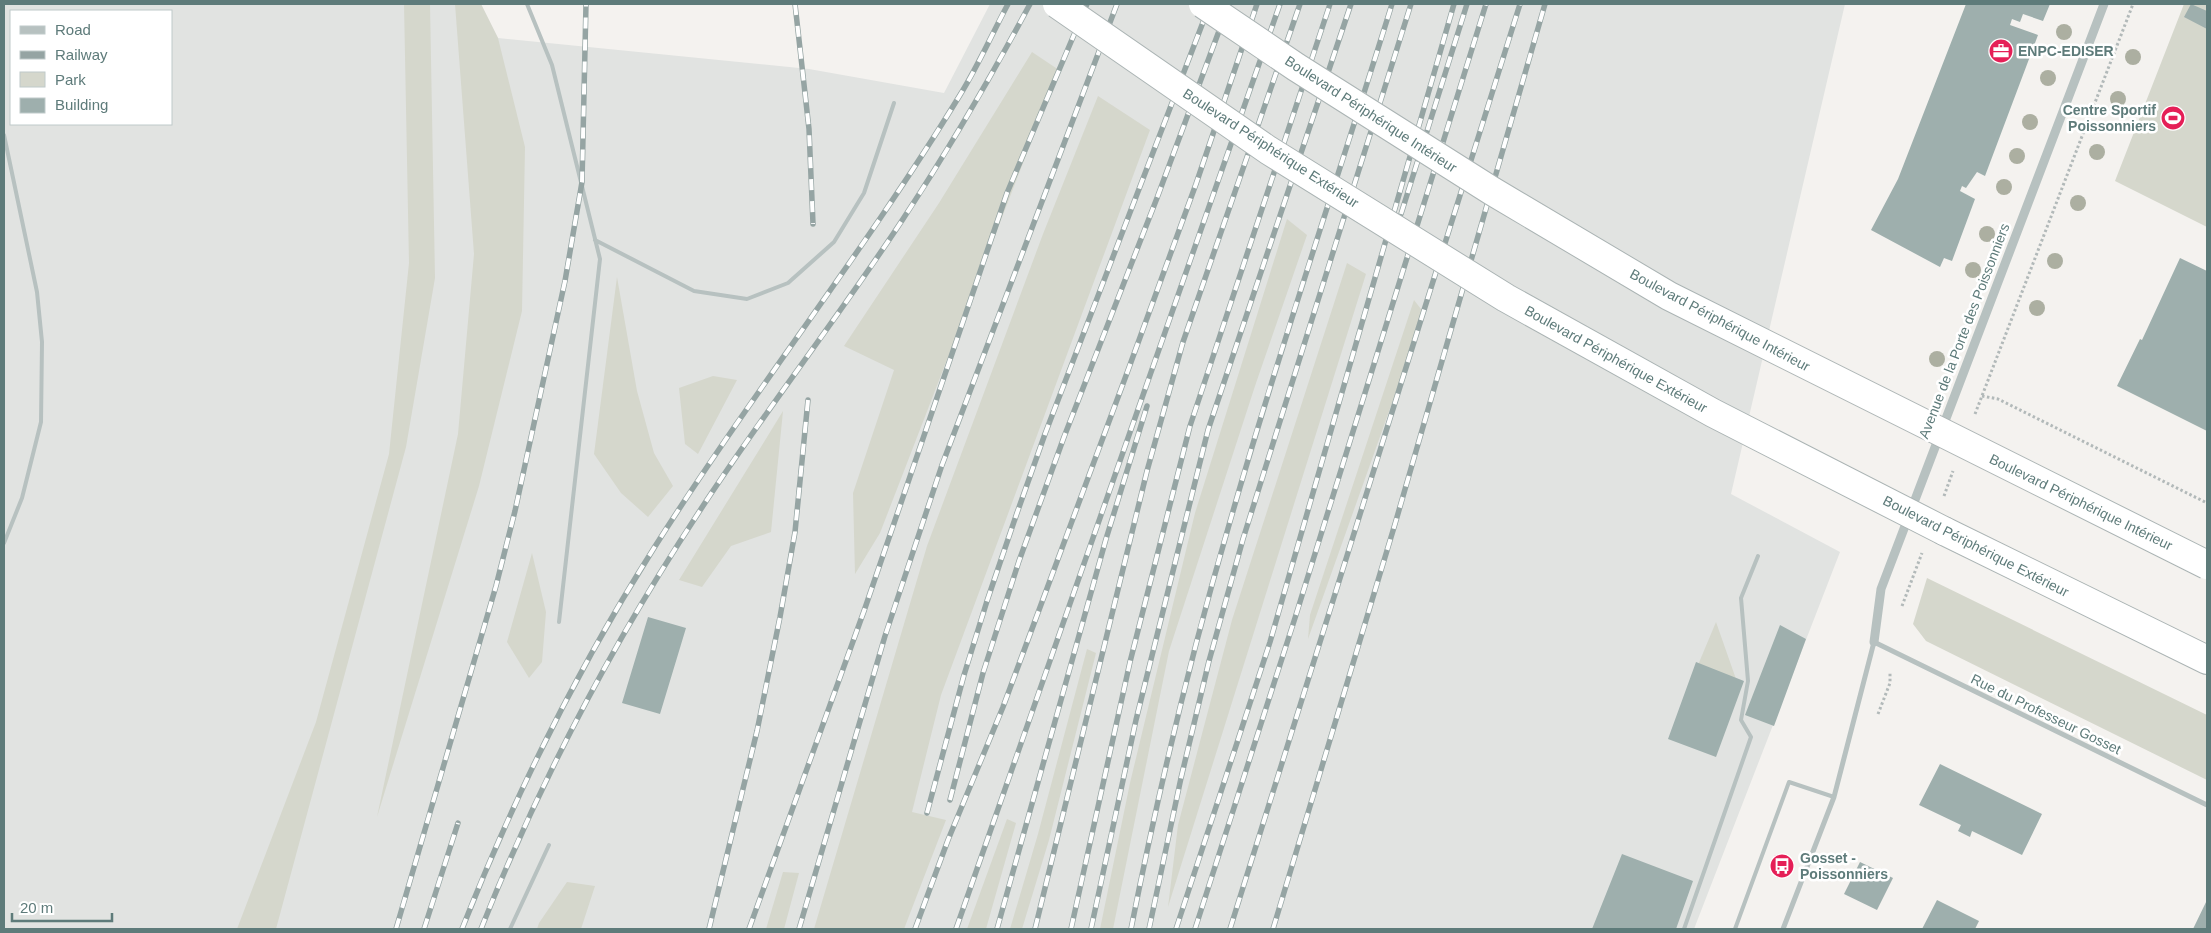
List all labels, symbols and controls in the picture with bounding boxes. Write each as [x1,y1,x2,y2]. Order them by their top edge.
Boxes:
legend [10,10,172,125]
text: Road [55,21,91,38]
office icon: ENPC-EDISER [1988,38,2014,64]
place label: ENPC-EDISER [2018,43,2114,59]
text: Railway [55,46,108,63]
street label: Boulevard Périphérique Intérieur [1282,52,1460,176]
text: Park [55,71,86,88]
street label: Boulevard Périphérique Extérieur [1180,85,1362,211]
text: Building [55,96,108,113]
place label: Centre Sportif Poissonniers [2063,102,2156,134]
sports icon: Centre Sportif Poissonniers [2160,105,2186,131]
street label: Avenue de la Porte des Poissonniers [1915,221,2013,441]
street label: Boulevard Périphérique Intérieur [1627,266,1813,375]
street label: Boulevard Périphérique Extérieur [1522,302,1710,416]
street label: Boulevard Périphérique Intérieur [1987,451,2175,554]
street label: Boulevard Périphérique Extérieur [1880,492,2072,600]
street label: Rue du Professeur Gosset [1968,671,2124,757]
place label: Gosset - Poissonniers [1800,850,1888,882]
bus stop icon: Gosset - Poissonniers [1769,853,1795,879]
scale bar [12,890,112,922]
text: 20 m [20,899,53,916]

